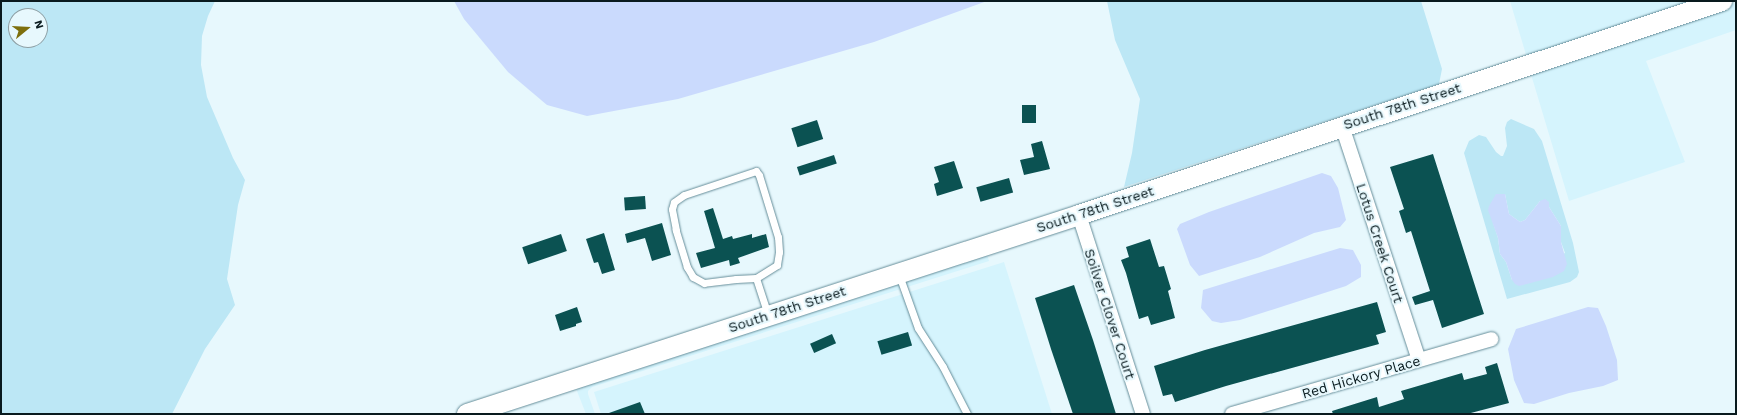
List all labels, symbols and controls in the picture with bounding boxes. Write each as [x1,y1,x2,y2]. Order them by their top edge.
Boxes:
north arrow [8,8,48,48]
text: N [31,19,46,30]
street label: South 78th Street [1341,79,1463,133]
street label: Lotus Creek Court [1353,181,1407,305]
street label: South 78th Street [1034,182,1156,236]
street label: Soilver Clover Court [1081,246,1139,382]
street label: South 78th Street [726,282,848,336]
street label: Red Hickory Place [1300,352,1422,402]

